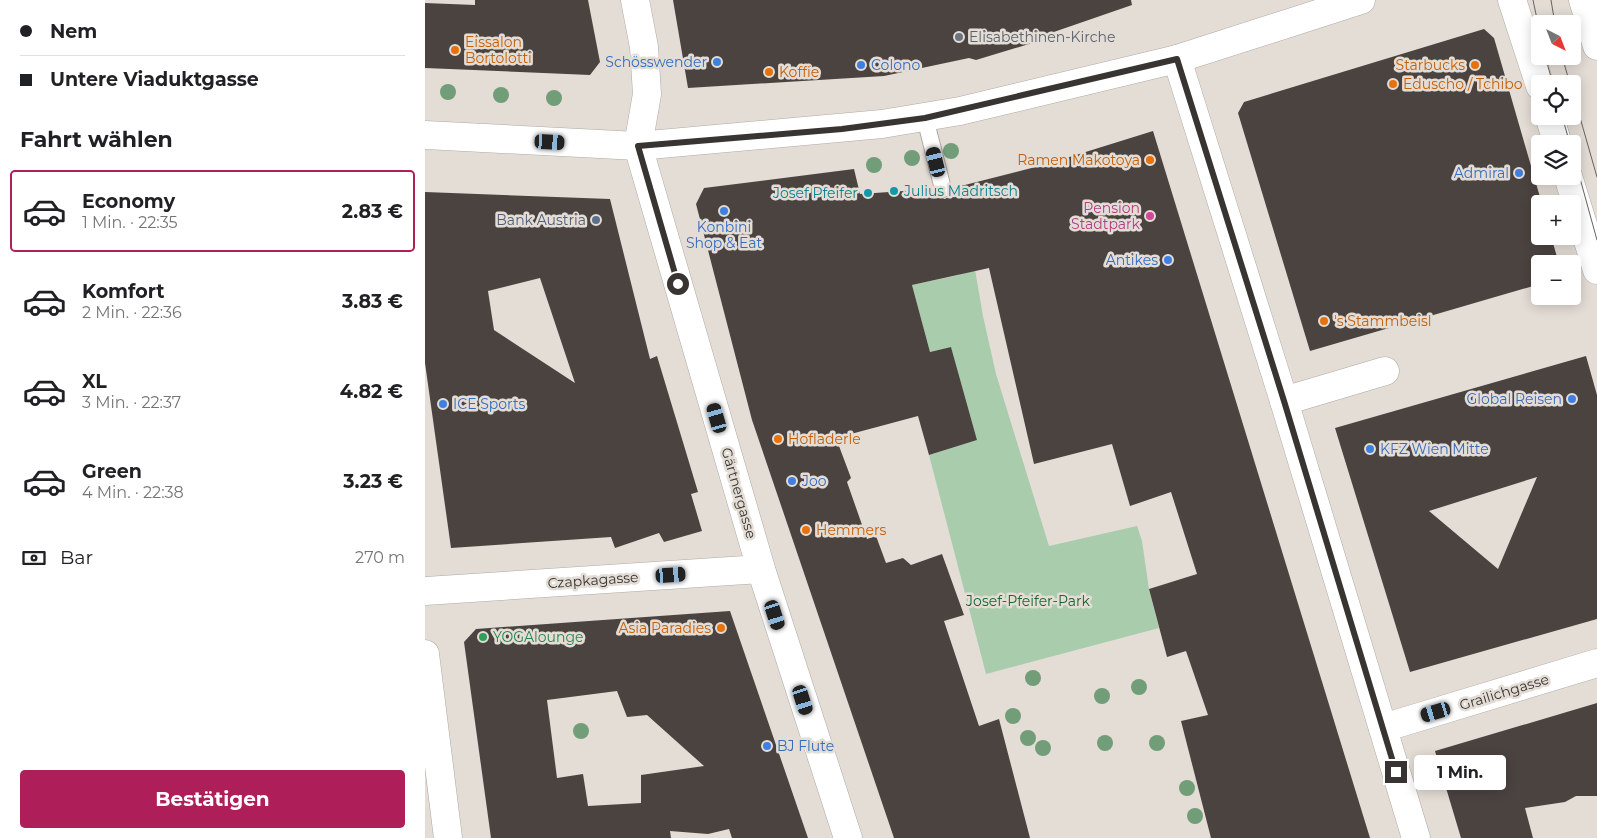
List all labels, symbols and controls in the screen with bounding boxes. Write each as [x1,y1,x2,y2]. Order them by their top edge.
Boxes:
north arrow [1531,15,1581,65]
map controls [1531,15,1581,305]
text: Nem [50,20,97,43]
place label: Elisabethinen-Kirche [969,28,1115,46]
marker: Elisabethinen-Kirche [953,31,965,43]
place label: Eissalon Bortolotti [465,33,532,67]
marker: Eissalon Bortolotti [449,44,461,56]
place label: Schösswender [605,53,707,71]
marker: Schösswender [711,56,723,68]
place label: Colono [871,56,920,74]
place label: Starbucks [1396,56,1465,74]
marker: Colono [855,59,867,71]
marker: Starbucks [1469,59,1481,71]
place label: Koffie [779,63,819,81]
marker: Koffie [763,66,775,78]
text: Untere Viaduktgasse [50,68,259,91]
place label: Eduscho / Tchibo [1403,75,1523,93]
button: locate [1531,75,1581,125]
marker: Eduscho / Tchibo [1387,78,1399,90]
text: Fahrt wählen [20,126,173,153]
car [534,134,565,150]
button: layers [1531,135,1581,185]
car [925,146,946,178]
place label: Ramen Makotoya [1017,151,1140,169]
marker: Ramen Makotoya [1144,154,1156,166]
place label: Admiral [1454,164,1509,182]
marker: Admiral [1513,167,1525,179]
place label: Julius Madritsch [903,182,1018,200]
place label: Josef Pfeifer [772,184,858,202]
marker: Julius Madritsch [888,185,900,197]
marker: Josef Pfeifer [862,187,874,199]
icon: car [22,189,67,234]
text: Economy [82,190,175,213]
button: + [1531,195,1581,245]
place label: Pension Stadtpark [1071,199,1141,233]
text: 2.83 € [342,200,403,223]
marker: Konbini Shop & Eat [718,205,730,217]
marker: Pension Stadtpark [1144,210,1156,222]
place label: Bank Austria [496,211,586,229]
text: 1 Min. · 22:35 [82,213,178,232]
marker: Bank Austria [590,214,602,226]
place label: Konbini Shop & Eat [686,218,762,252]
place label: Antikes [1106,251,1158,269]
marker: Antikes [1162,254,1174,266]
button: − [1531,255,1581,305]
route start [667,273,689,295]
icon: car [22,279,67,324]
text: Komfort [82,280,164,303]
text: 3.83 € [342,290,403,313]
text: 2 Min. · 22:36 [82,303,182,322]
place label: 's Stammbeisl [1334,312,1432,330]
marker: 's Stammbeisl [1318,315,1330,327]
icon: car [22,369,67,414]
text: XL [82,370,107,393]
text: 4.82 € [340,380,403,403]
place label: Global Reisen [1466,390,1562,408]
text: 3 Min. · 22:37 [82,393,181,412]
marker: Global Reisen [1566,393,1578,405]
place label: ICE Sports [453,395,526,413]
marker: ICE Sports [437,398,449,410]
car [705,402,728,434]
place label: Hofladerle [788,430,861,448]
marker: Hofladerle [772,433,784,445]
place label: KFZ Wien Mitte [1380,440,1489,458]
marker: KFZ Wien Mitte [1364,443,1376,455]
street label: Gärtnergasse [717,445,761,541]
icon: car [22,459,67,504]
text: Green [82,460,142,483]
text: 3.23 € [343,470,403,493]
place label: Joo [801,472,827,490]
marker: Joo [786,475,798,487]
text: 4 Min. · 22:38 [82,483,184,502]
place label: Hemmers [816,521,887,539]
marker: Hemmers [800,524,812,536]
icon: cash [20,544,48,572]
text: Bar [60,546,93,569]
text: 270 m [355,548,405,567]
car [655,566,686,584]
street label: Czapkagasse [547,568,639,592]
park label: Josef-Pfeifer-Park [965,592,1091,610]
car [763,598,786,632]
place label: Asia Paradies [619,619,711,637]
marker: Asia Paradies [715,622,727,634]
place label: YOGAlounge [493,628,584,646]
marker: YOGAlounge [477,631,489,643]
street label: Grailichgasse [1457,670,1551,714]
car [791,683,814,717]
car [1419,700,1452,724]
place label: BJ Flute [777,737,834,755]
marker: BJ Flute [761,740,773,752]
callout: 1 Min. [1413,754,1506,790]
route end [1385,761,1407,783]
text: 1 Min. [1437,763,1483,782]
button: Bestätigen [20,770,405,828]

